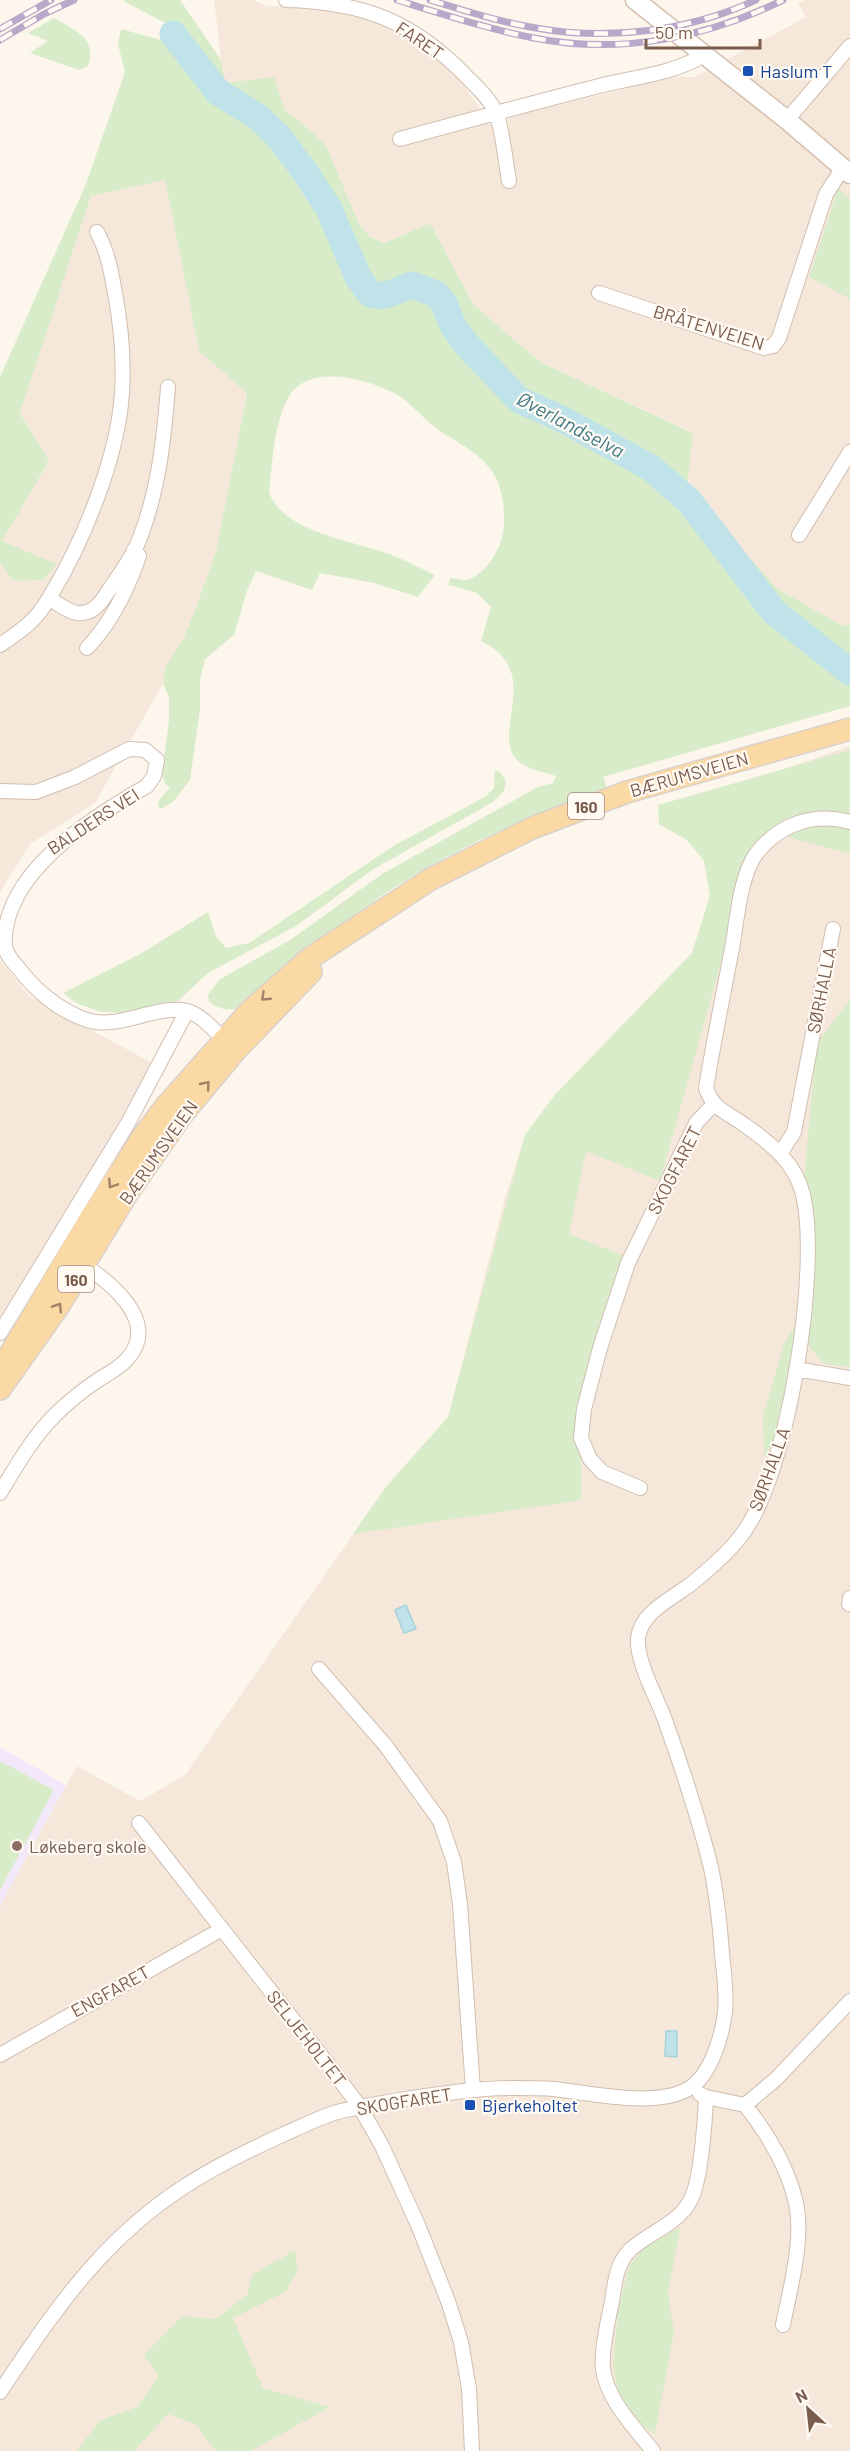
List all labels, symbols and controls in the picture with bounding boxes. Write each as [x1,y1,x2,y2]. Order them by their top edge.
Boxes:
scale bar [646,12,760,50]
street label: FARET [392,16,448,64]
text: 50 m [655,21,693,43]
place label: Haslum T [760,60,832,82]
marker: Haslum T [741,64,755,78]
street label: BRÅTENVEIEN [651,300,767,354]
water label: Øverlandselva [513,386,629,462]
street label: BÆRUMSVEIEN [627,747,751,801]
street label: BALDERS VEI [43,783,143,859]
road number: 160 [568,793,604,819]
street label: SØRHALLA [802,945,840,1035]
one-way arrow [261,990,271,1001]
one-way arrow [199,1081,210,1092]
street label: BÆRUMSVEIEN [114,1096,202,1208]
street label: SKOGFARET [642,1122,706,1218]
one-way arrow [108,1178,120,1188]
road number: 160 [58,1266,94,1292]
one-way arrow [51,1303,62,1314]
street label: SØRHALLA [744,1424,794,1514]
place label: Løkeberg skole [29,1835,147,1857]
marker: Løkeberg skole [10,1839,24,1853]
street label: ENGFARET [67,1960,153,2022]
street label: SELJEHOLTET [263,1986,351,2090]
street label: SKOGFARET [355,2083,453,2119]
place label: Bjerkeholtet [482,2094,578,2116]
marker: Bjerkeholtet [463,2098,477,2112]
north arrow [778,2379,838,2439]
text: N [792,2384,810,2406]

